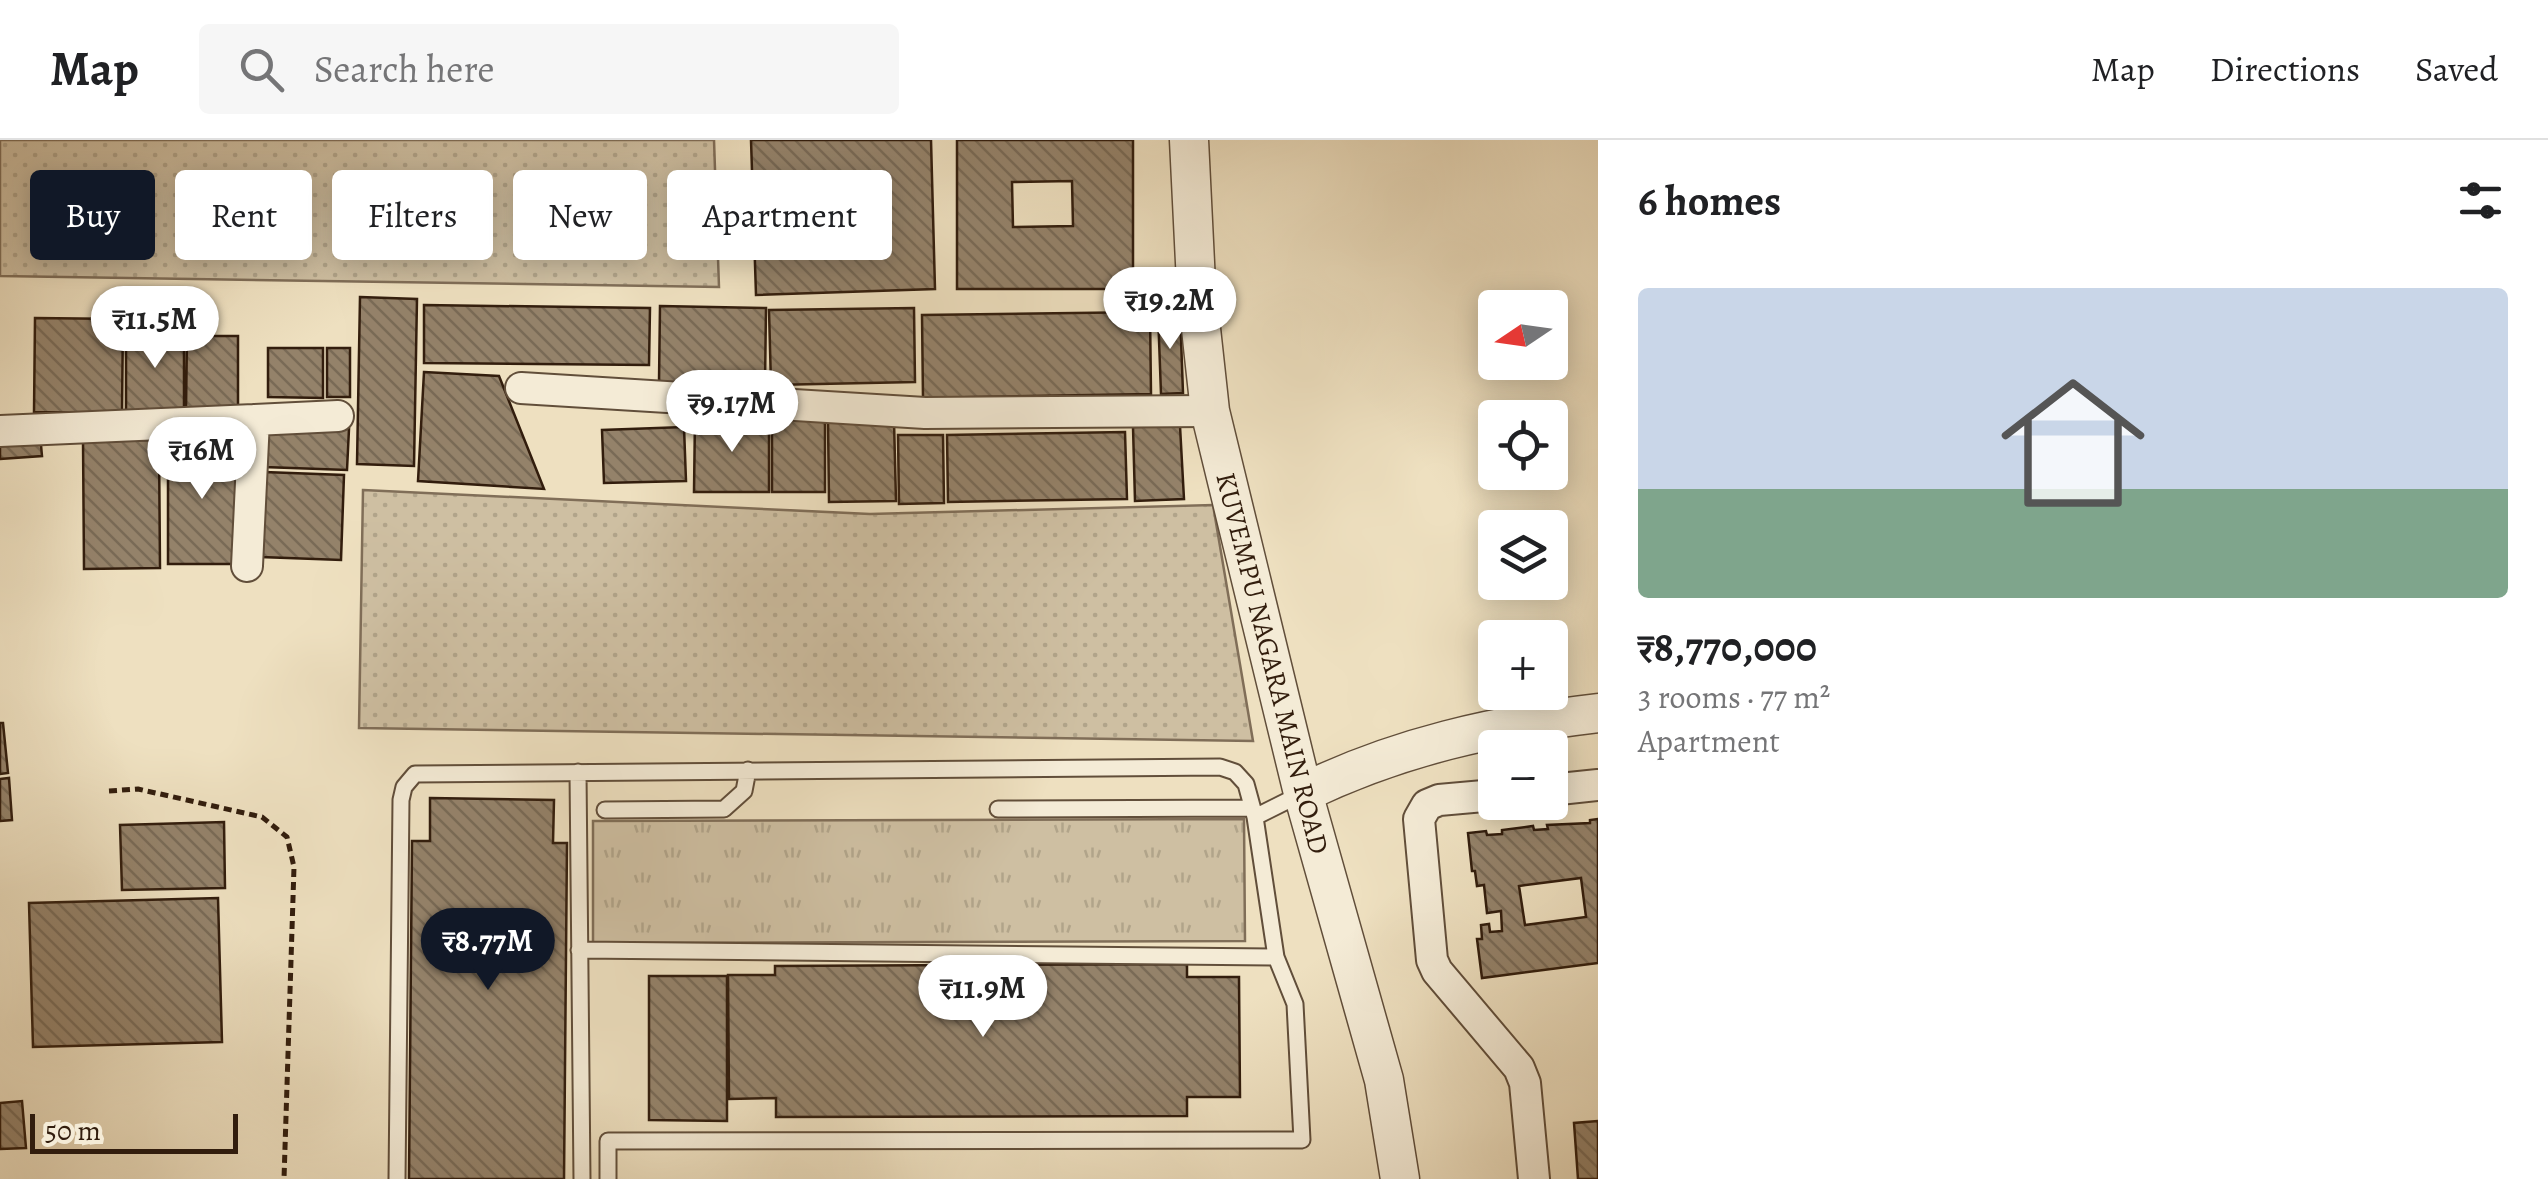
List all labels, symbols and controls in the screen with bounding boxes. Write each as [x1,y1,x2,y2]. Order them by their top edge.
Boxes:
search box [199,24,899,114]
text: Map [50,36,139,102]
icon: search [234,42,289,97]
text: Search here [314,43,495,95]
text: Map [2091,45,2155,93]
text: Directions [2210,45,2360,93]
text: Saved [2415,45,2498,93]
chip: Buy [30,170,155,260]
chip: Rent [175,170,312,260]
chip: Filters [332,170,493,260]
chip: New [513,170,647,260]
chip: Apartment [667,170,892,260]
text: 6 homes [1638,172,1781,229]
icon: filters [2453,173,2508,228]
pin: ₹19.2M [1089,267,1251,352]
text: ₹19.2M [1125,277,1215,321]
pin: ₹11.5M [74,286,236,371]
north arrow [1478,290,1568,380]
map controls [1478,290,1568,820]
text: ₹11.5M [113,296,197,340]
icon: home [1983,353,2163,533]
pin: ₹9.17M [651,370,813,455]
text: ₹9.17M [688,380,776,424]
button: locate [1478,400,1568,490]
pin: ₹16M [143,417,261,502]
text: ₹16M [169,427,235,471]
street label: KUVEMPU NAGARA MAIN ROAD [1206,469,1338,858]
button: layers [1478,510,1568,600]
text: ₹8,770,000 [1638,618,1817,675]
button: + [1478,620,1568,710]
text: 3 rooms · 77 m² [1638,675,1830,719]
text: Apartment [1638,719,1780,763]
button: − [1478,730,1568,820]
pin: ₹8.77M [407,908,569,993]
text: ₹8.77M [443,918,533,962]
pin: ₹11.9M [902,955,1064,1040]
text: ₹11.9M [940,965,1026,1009]
scale bar [30,1109,238,1154]
text: 50 m [45,1112,101,1150]

